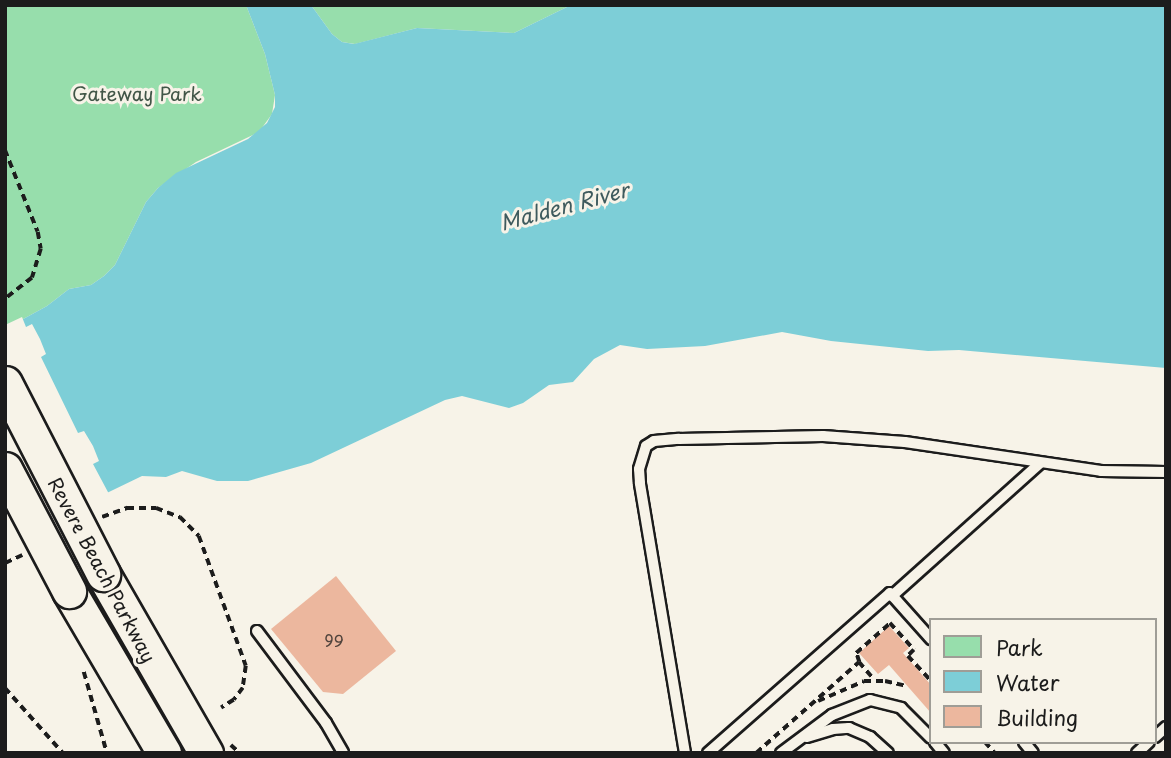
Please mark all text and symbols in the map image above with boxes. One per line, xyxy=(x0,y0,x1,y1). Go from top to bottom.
park label: Gateway Park xyxy=(72,83,202,105)
water label: Malden River xyxy=(497,176,631,234)
street label: Revere Beach Parkway xyxy=(43,472,161,668)
legend xyxy=(930,618,1157,744)
house number: 99 xyxy=(324,630,344,650)
text: Park xyxy=(996,631,1043,663)
text: Water xyxy=(996,666,1059,698)
text: Building xyxy=(996,701,1078,733)

